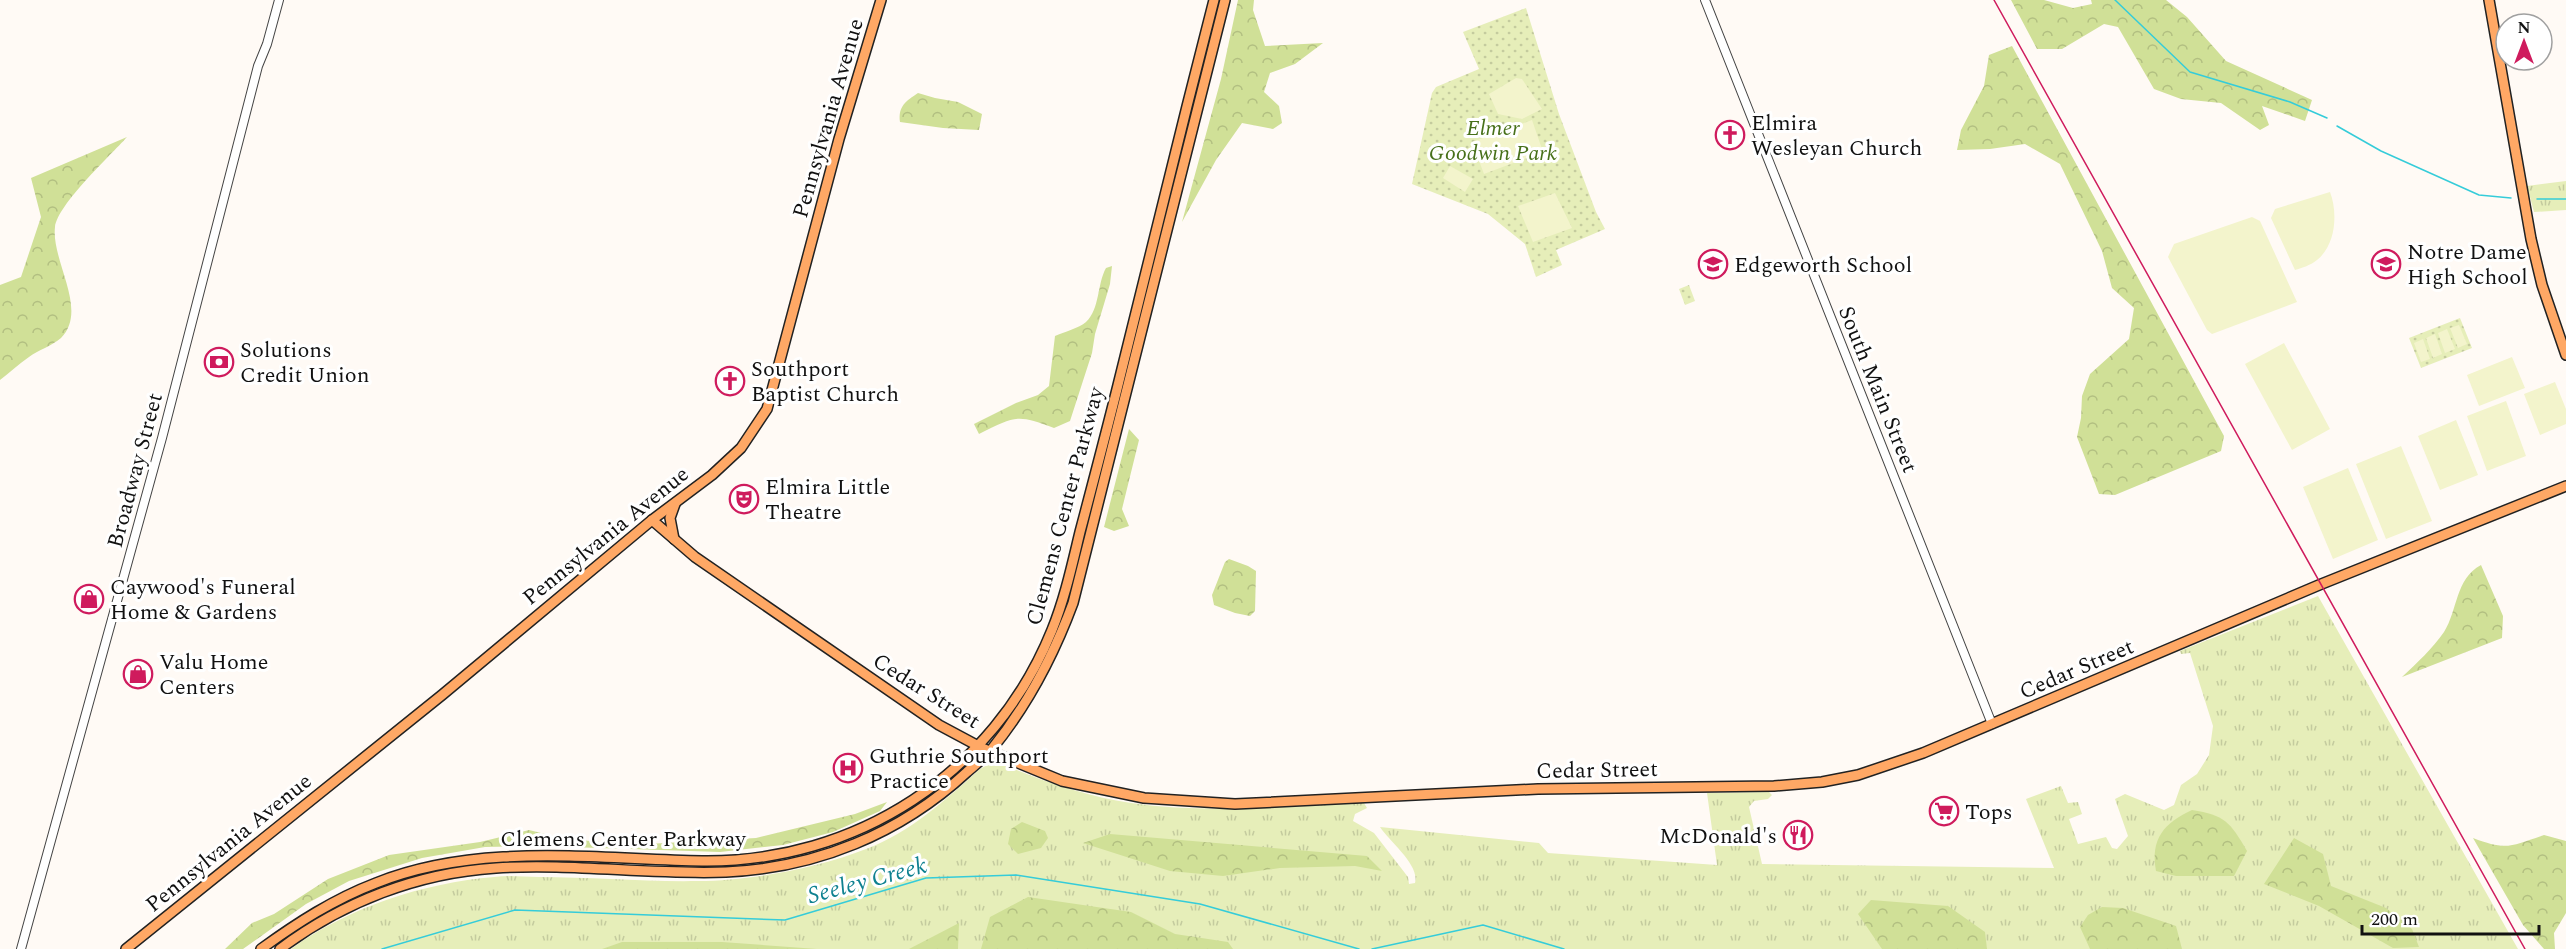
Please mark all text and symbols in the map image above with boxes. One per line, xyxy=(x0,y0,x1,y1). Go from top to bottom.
north arrow xyxy=(2494,12,2554,72)
street label: Pennsylvania Avenue xyxy=(784,15,873,222)
text: N xyxy=(2517,16,2531,40)
place label: Elmira Wesleyan Church xyxy=(1751,107,1922,165)
park label: Elmer Goodwin Park xyxy=(1429,112,1557,170)
church icon: Elmira Wesleyan Church xyxy=(1714,119,1746,151)
place label: Notre Dame High School xyxy=(2407,236,2528,294)
school or university icon: Edgeworth School xyxy=(1697,248,1729,280)
school or university icon: Notre Dame High School xyxy=(2370,248,2402,280)
place label: Edgeworth School xyxy=(1734,249,1912,282)
street label: South Main Street xyxy=(1829,301,1926,478)
place label: Solutions Credit Union xyxy=(240,334,369,392)
bank icon: Solutions Credit Union xyxy=(203,346,235,378)
place label: Southport Baptist Church xyxy=(751,353,899,411)
church icon: Southport Baptist Church xyxy=(714,365,746,397)
street label: Clemens Center Parkway xyxy=(1018,382,1114,629)
street label: Broadway Street xyxy=(99,389,172,552)
street label: Pennsylvania Avenue xyxy=(515,458,696,614)
place label: Elmira Little Theatre xyxy=(765,471,890,529)
theatre icon: Elmira Little Theatre xyxy=(728,483,760,515)
place label: Caywood's Funeral Home & Gardens xyxy=(110,571,296,629)
shop icon: Caywood's Funeral Home & Gardens xyxy=(73,583,105,615)
street label: Cedar Street xyxy=(2014,630,2139,708)
street label: Cedar Street xyxy=(866,645,987,738)
place label: Valu Home Centers xyxy=(159,646,268,704)
shop icon: Valu Home Centers xyxy=(122,658,154,690)
place label: Guthrie Southport Practice xyxy=(869,740,1049,798)
hospital icon: Guthrie Southport Practice xyxy=(832,752,864,784)
street label: Cedar Street xyxy=(1536,753,1658,788)
street label: Pennsylvania Avenue xyxy=(138,765,319,921)
supermarket icon: Tops xyxy=(1928,795,1960,827)
place label: Tops xyxy=(1965,796,2013,829)
restaurant icon: McDonald's xyxy=(1782,819,1814,851)
place label: McDonald's xyxy=(1659,820,1777,853)
street label: Clemens Center Parkway xyxy=(500,823,747,856)
water label: Seeley Creek xyxy=(804,848,931,914)
scale bar xyxy=(2362,898,2539,936)
text: 200 m xyxy=(2371,906,2418,933)

